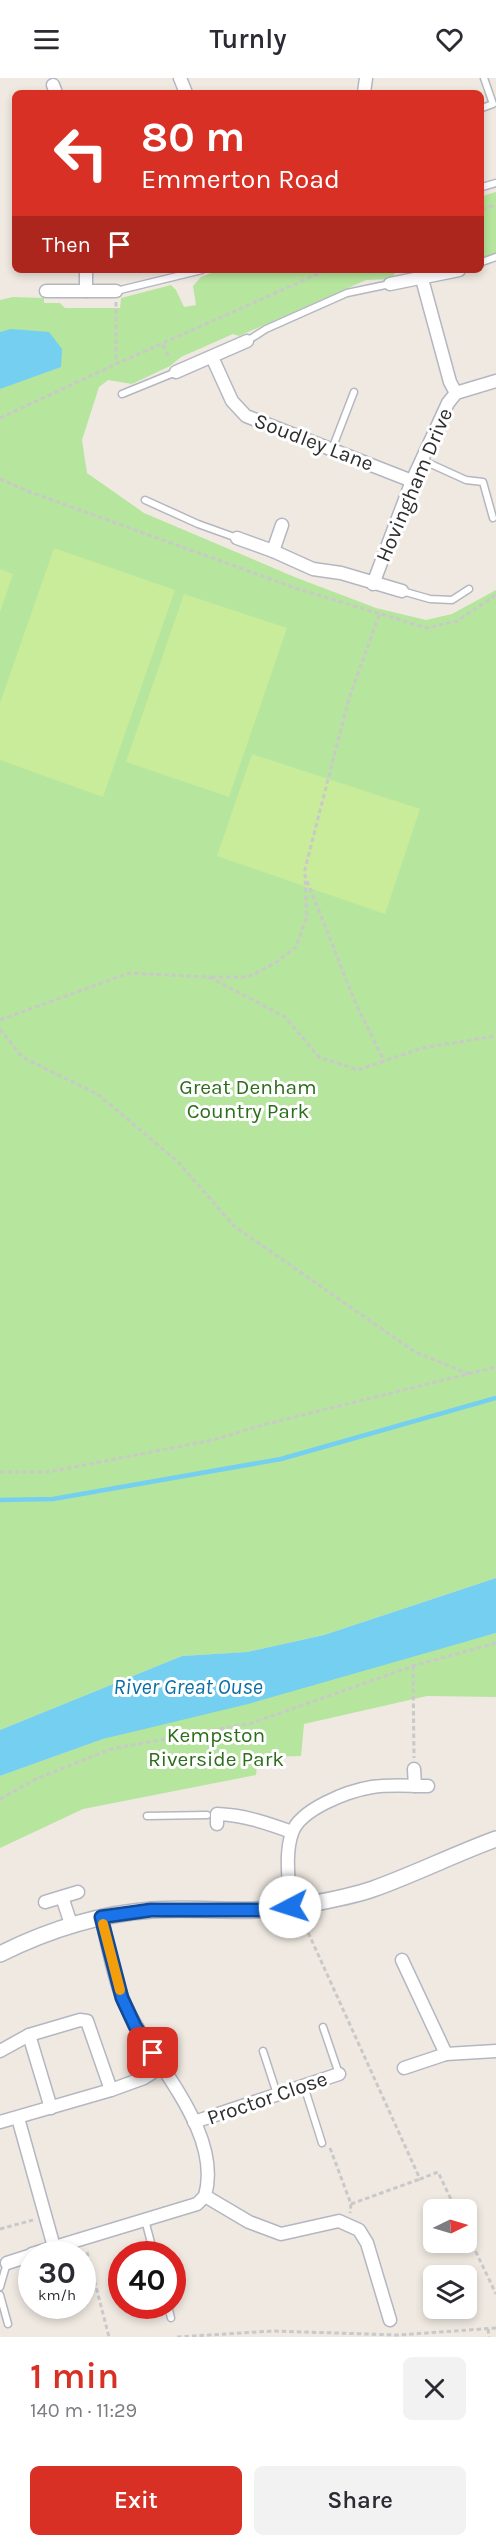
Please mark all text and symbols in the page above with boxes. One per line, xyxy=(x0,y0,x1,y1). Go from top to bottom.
icon: menu xyxy=(30,23,63,56)
text: Turnly xyxy=(209,23,287,55)
icon: heart xyxy=(433,23,466,56)
text: 80 m xyxy=(141,112,245,162)
icon: left xyxy=(42,114,120,192)
text: Emmerton Road xyxy=(141,163,340,195)
icon: arrive xyxy=(103,228,136,261)
text: Then xyxy=(42,232,91,258)
street label: Hovingham Drive xyxy=(371,404,457,566)
street label: Soudley Lane xyxy=(251,408,377,476)
park label: Great Denham Country Park xyxy=(179,1075,317,1123)
water label: River Great Ouse xyxy=(113,1674,263,1700)
park label: Kempston Riverside Park xyxy=(148,1723,284,1771)
position arrow xyxy=(258,1875,322,1939)
pin xyxy=(127,2027,178,2078)
icon: arrive xyxy=(136,2036,169,2069)
street label: Proctor Close xyxy=(204,2066,330,2130)
north arrow xyxy=(423,2199,477,2253)
map controls xyxy=(423,2199,477,2319)
speed limit sign: 40 xyxy=(108,2241,186,2319)
text: 30 xyxy=(38,2255,76,2291)
button: layers xyxy=(423,2265,477,2319)
text: km/h xyxy=(38,2286,76,2304)
text: 1 min xyxy=(30,2355,119,2397)
button: close xyxy=(403,2357,466,2420)
text: 140 m · 11:29 xyxy=(30,2399,137,2422)
button: Exit xyxy=(30,2466,242,2535)
button: Share xyxy=(254,2466,466,2535)

